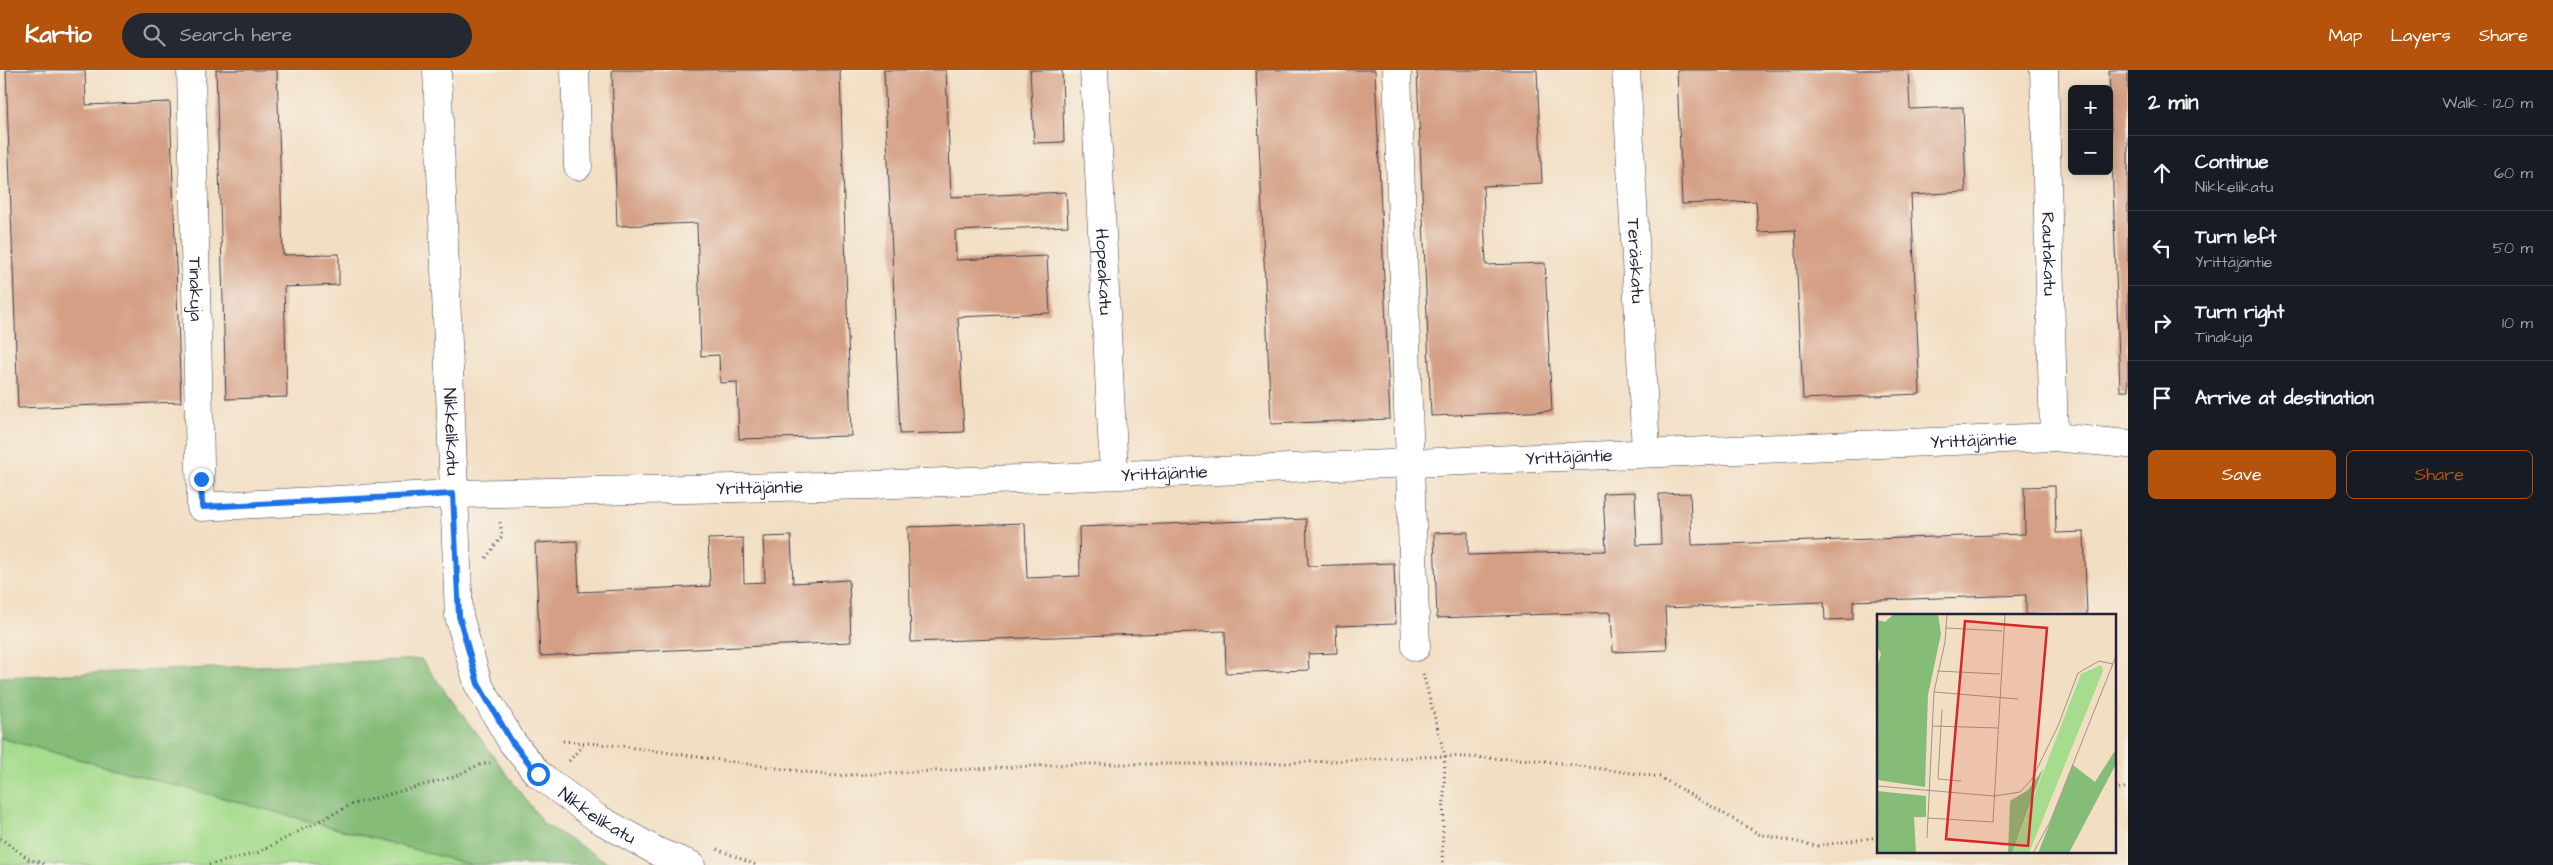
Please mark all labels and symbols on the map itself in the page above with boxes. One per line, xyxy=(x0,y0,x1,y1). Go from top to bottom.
street label: Rautakatu xyxy=(2035,211,2063,296)
street label: Teräskatu xyxy=(1621,217,1651,304)
street label: Hopeakatu xyxy=(1089,228,1119,316)
street label: Tinakuja xyxy=(183,256,209,322)
street label: Nikkelikatu xyxy=(437,387,466,476)
street label: Yrittäjäntie xyxy=(1929,426,2018,455)
street label: Yrittäjäntie xyxy=(1525,442,1613,471)
street label: Yrittäjäntie xyxy=(1120,459,1209,487)
route end xyxy=(190,468,213,491)
street label: Yrittäjäntie xyxy=(716,474,804,501)
inset map xyxy=(1877,614,2116,852)
route start xyxy=(527,763,550,786)
street label: Nikkelikatu xyxy=(553,781,641,850)

